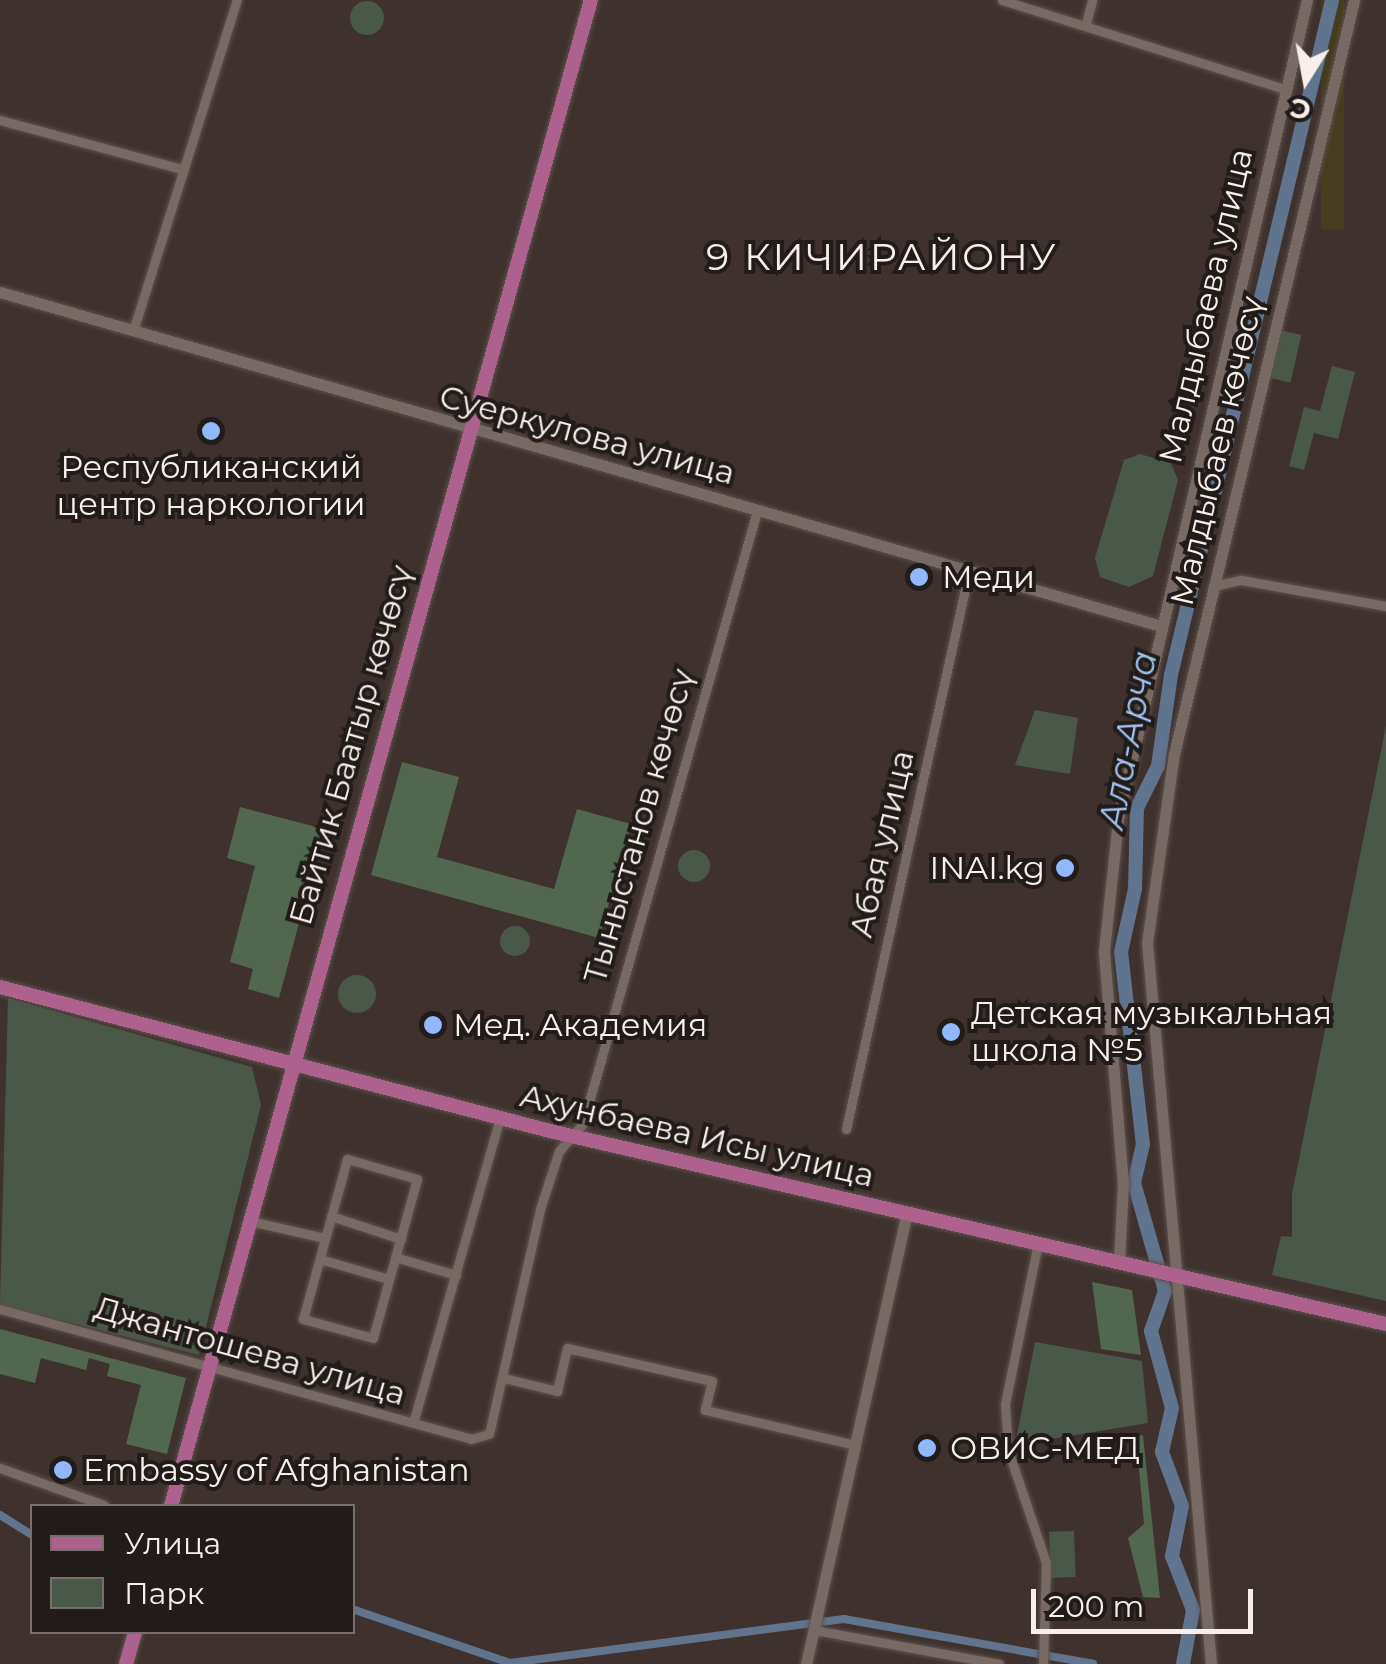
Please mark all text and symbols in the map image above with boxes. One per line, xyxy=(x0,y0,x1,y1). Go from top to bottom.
north arrow xyxy=(1256,30,1356,130)
text: С xyxy=(1287,91,1314,128)
street label: Малдыбаева улица xyxy=(1151,145,1261,467)
district label: 9 КИЧИРАЙОНУ xyxy=(706,234,1058,280)
street label: Малдыбаев көчөсү xyxy=(1163,293,1271,609)
street label: Суеркулова улица xyxy=(435,377,739,493)
marker: Республиканский центр наркологии xyxy=(198,418,224,444)
place label: Республиканский центр наркологии xyxy=(56,449,366,524)
place label: Меди xyxy=(942,558,1035,596)
street label: Байтик Баатыр көчөсү xyxy=(281,561,421,929)
marker: Меди xyxy=(906,564,932,590)
water label: Ала-Арча xyxy=(1090,647,1166,833)
street label: Тыныстанов көчөсү xyxy=(576,664,702,988)
street label: Абая улица xyxy=(842,747,922,941)
place label: INAI.kg xyxy=(930,849,1045,887)
marker: INAI.kg xyxy=(1054,857,1076,879)
place label: Детская музыкальная школа №5 xyxy=(971,995,1332,1070)
place label: Мед. Академия xyxy=(453,1006,707,1044)
marker: Мед. Академия xyxy=(422,1014,444,1036)
marker: Детская музыкальная школа №5 xyxy=(940,1021,962,1043)
street label: Ахунбаева Исы улица xyxy=(516,1077,878,1195)
street label: Джантошева улица xyxy=(90,1288,410,1414)
place label: ОВИС-МЕД xyxy=(950,1429,1140,1467)
marker: ОВИС-МЕД xyxy=(914,1435,940,1461)
place label: Embassy of Afghanistan xyxy=(83,1451,470,1489)
marker: Embassy of Afghanistan xyxy=(52,1459,74,1481)
legend xyxy=(30,1504,355,1634)
text: Улица xyxy=(124,1525,221,1562)
scale bar xyxy=(1036,1569,1258,1631)
text: Парк xyxy=(124,1575,204,1612)
text: 200 m xyxy=(1048,1588,1144,1625)

